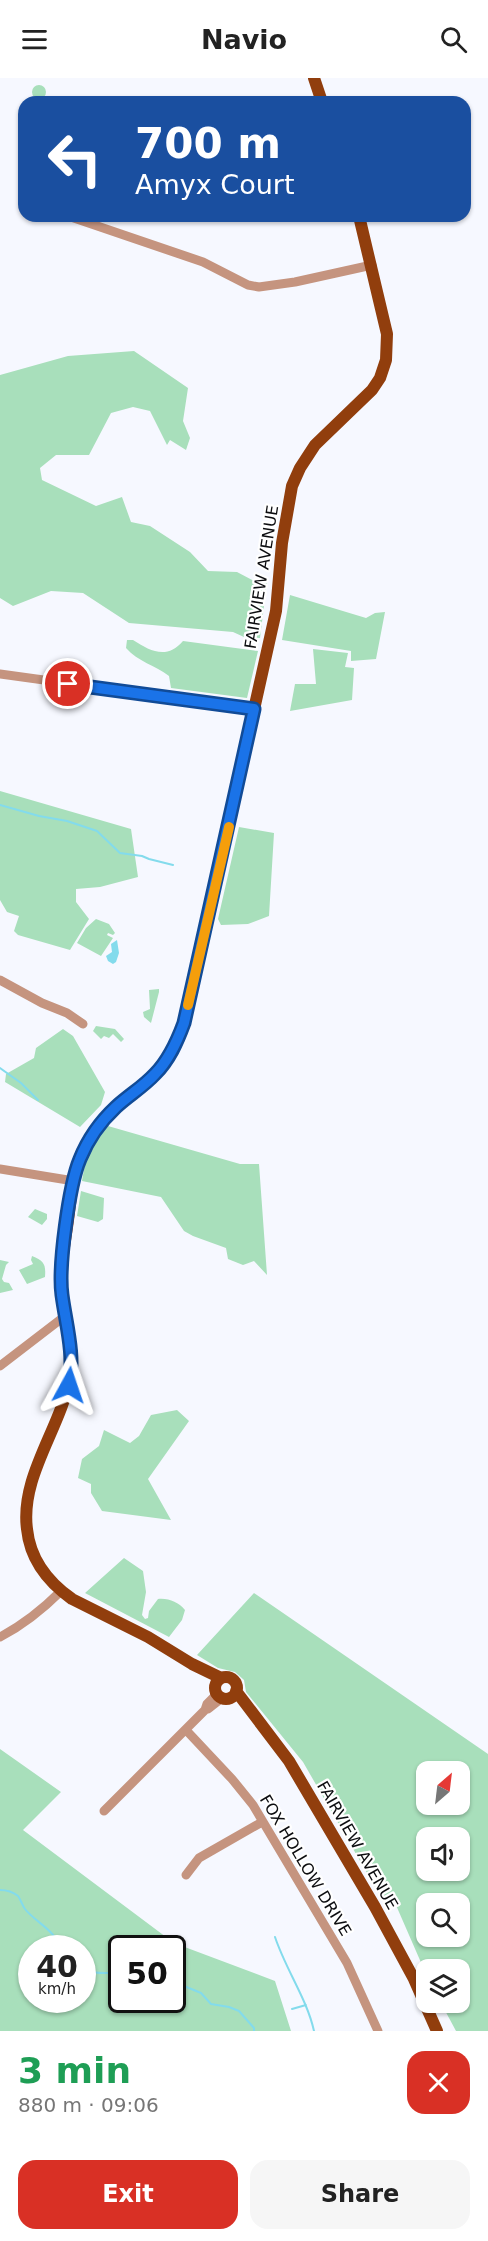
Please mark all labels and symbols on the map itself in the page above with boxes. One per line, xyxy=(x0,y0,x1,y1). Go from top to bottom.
street label: FAIRVIEW AVENUE xyxy=(241,504,282,650)
pin xyxy=(42,658,93,709)
position arrow xyxy=(37,1353,101,1417)
north arrow xyxy=(416,1761,470,1815)
street label: FAIRVIEW AVENUE xyxy=(313,1778,402,1913)
street label: FOX HOLLOW DRIVE xyxy=(256,1791,355,1939)
speed limit sign: 50 xyxy=(108,1935,186,2013)

